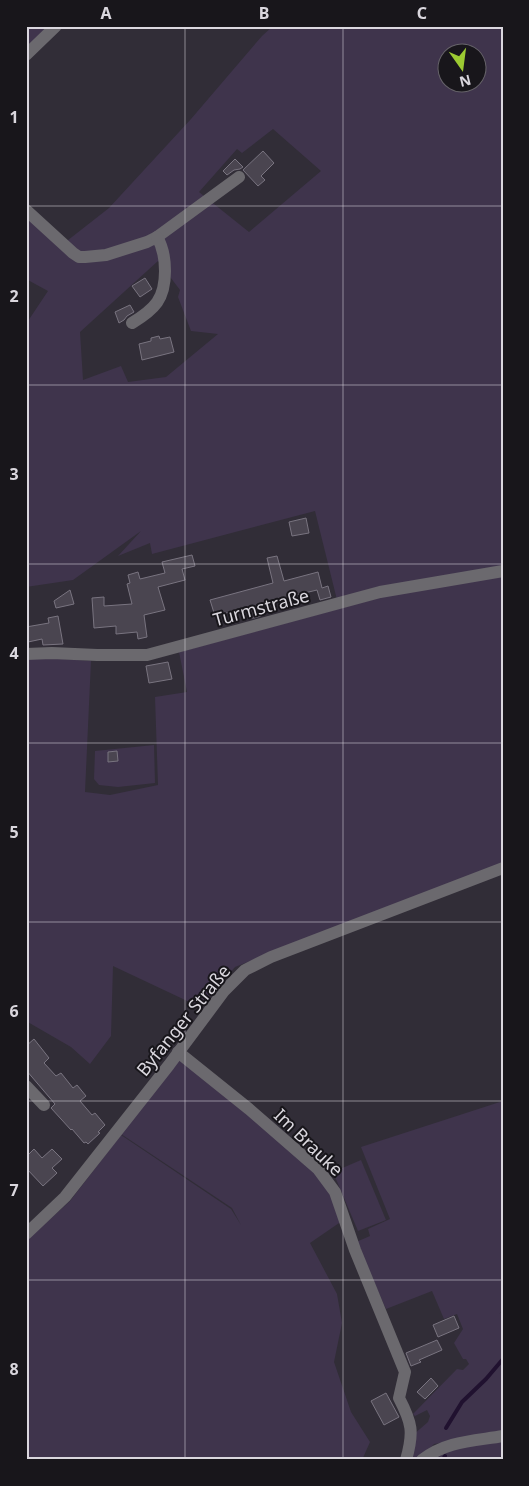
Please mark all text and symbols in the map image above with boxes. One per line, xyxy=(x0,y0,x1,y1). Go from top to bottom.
text: A xyxy=(100,2,112,24)
text: B xyxy=(259,2,269,24)
text: C xyxy=(417,2,427,24)
north arrow xyxy=(436,42,486,92)
text: N xyxy=(457,71,473,92)
text: 1 xyxy=(9,106,19,128)
text: 2 xyxy=(9,285,19,307)
text: 3 xyxy=(9,463,19,485)
street label: Turmstraße xyxy=(210,583,312,631)
text: 4 xyxy=(9,642,19,664)
text: 5 xyxy=(9,821,19,843)
street label: Byfanger Straße xyxy=(131,959,235,1081)
text: 6 xyxy=(9,1000,19,1022)
street label: Im Brauke xyxy=(269,1103,349,1181)
text: 7 xyxy=(9,1179,19,1201)
text: 8 xyxy=(9,1358,19,1380)

